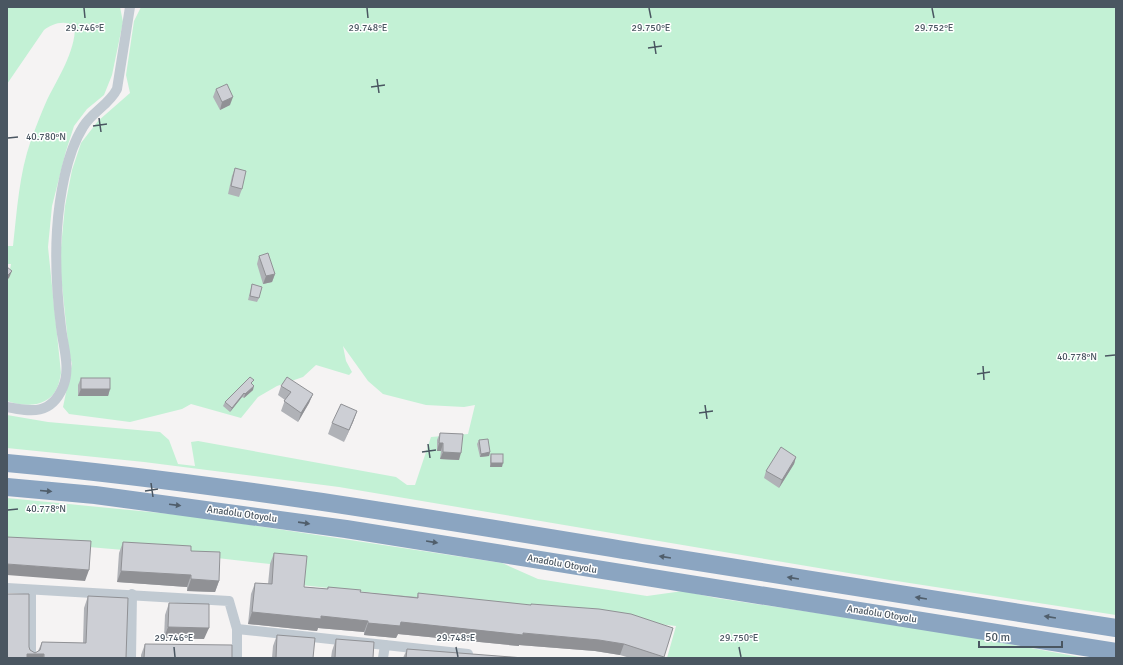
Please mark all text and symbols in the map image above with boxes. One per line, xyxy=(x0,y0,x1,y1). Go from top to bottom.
text: 29.746°E xyxy=(66,22,105,34)
text: 29.748°E xyxy=(349,22,388,34)
text: 29.750°E xyxy=(632,22,671,34)
text: 29.752°E xyxy=(915,22,954,34)
text: 40.780°N xyxy=(26,131,66,143)
text: 40.778°N xyxy=(1057,351,1097,363)
one-way arrow xyxy=(40,487,52,494)
one-way arrow xyxy=(169,502,181,508)
text: 40.778°N xyxy=(26,503,66,515)
street label: Anadolu Otoyolu xyxy=(206,503,278,525)
one-way arrow xyxy=(298,520,310,526)
one-way arrow xyxy=(426,539,438,545)
street label: Anadolu Otoyolu xyxy=(526,552,598,576)
one-way arrow xyxy=(658,554,671,560)
one-way arrow xyxy=(787,575,799,581)
one-way arrow xyxy=(915,595,927,601)
street label: Anadolu Otoyolu xyxy=(846,603,918,625)
one-way arrow xyxy=(1044,614,1056,620)
scale bar xyxy=(979,623,1062,649)
text: 50 m xyxy=(985,630,1010,645)
text: 29.746°E xyxy=(155,632,194,644)
text: 29.748°E xyxy=(437,632,476,644)
text: 29.750°E xyxy=(720,632,759,644)

